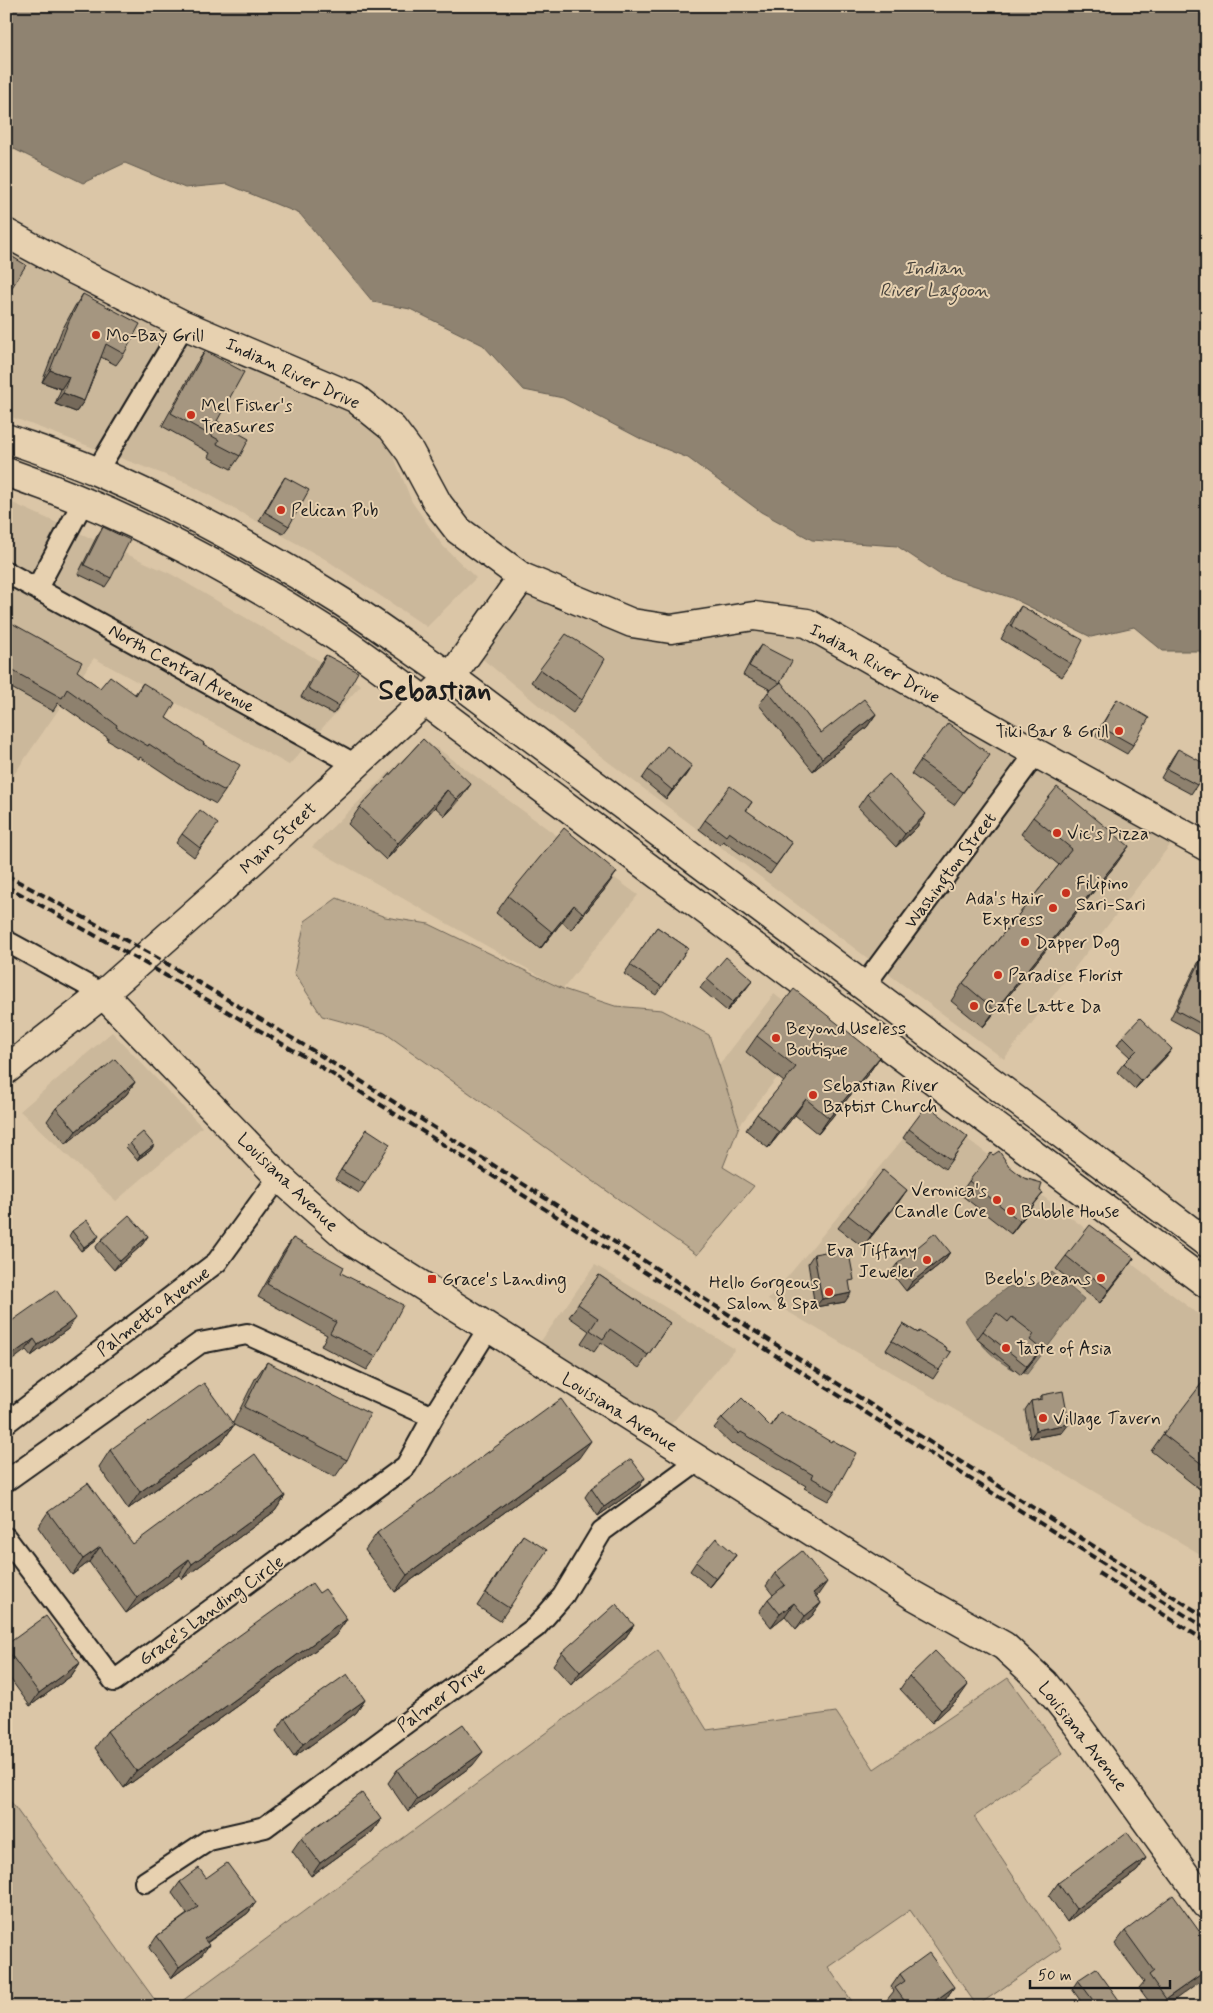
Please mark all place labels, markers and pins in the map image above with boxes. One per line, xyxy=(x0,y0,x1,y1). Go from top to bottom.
place label: Mo-Bay Grill xyxy=(106,324,204,348)
marker: Mo-Bay Grill xyxy=(90,329,102,341)
place label: Mel Fisher's Treasures xyxy=(201,394,292,439)
marker: Mel Fisher's Treasures xyxy=(185,409,197,421)
place label: Pelican Pub xyxy=(291,499,379,523)
marker: Pelican Pub xyxy=(275,504,287,516)
place label: Tiki Bar & Grill xyxy=(996,720,1109,744)
marker: Tiki Bar & Grill xyxy=(1113,725,1125,737)
place label: Vic's Pizza xyxy=(1067,822,1149,846)
marker: Vic's Pizza xyxy=(1051,827,1063,839)
place label: Filipino Sari-Sari xyxy=(1076,872,1146,917)
place label: Ada's Hair Express xyxy=(965,887,1044,932)
marker: Filipino Sari-Sari xyxy=(1060,887,1072,899)
marker: Ada's Hair Express xyxy=(1047,902,1059,914)
place label: Dapper Dog xyxy=(1035,931,1120,956)
marker: Dapper Dog xyxy=(1019,936,1031,948)
place label: Paradise Florist xyxy=(1008,964,1124,988)
marker: Paradise Florist xyxy=(992,969,1004,981)
place label: Cafe Latte Da xyxy=(984,995,1101,1019)
marker: Cafe Latte Da xyxy=(968,1000,980,1012)
place label: Beyond Useless Boutique xyxy=(786,1017,906,1062)
marker: Beyond Useless Boutique xyxy=(770,1032,782,1044)
place label: Sebastian River Baptist Church xyxy=(823,1074,939,1119)
marker: Sebastian River Baptist Church xyxy=(807,1089,819,1101)
place label: Veronica's Candle Cove xyxy=(894,1179,987,1224)
marker: Veronica's Candle Cove xyxy=(991,1194,1003,1206)
place label: Bubble House xyxy=(1021,1200,1120,1224)
marker: Bubble House xyxy=(1005,1205,1017,1217)
place label: Eva Tiffany Jeweler xyxy=(826,1239,917,1284)
marker: Eva Tiffany Jeweler xyxy=(921,1254,933,1266)
place label: Beeb's Beans xyxy=(985,1267,1091,1291)
place label: Grace's Landing xyxy=(442,1268,567,1293)
place label: Hello Gorgeous Salon & Spa xyxy=(709,1271,819,1316)
marker: Beeb's Beans xyxy=(1095,1272,1107,1284)
marker: Grace's Landing xyxy=(426,1273,438,1285)
marker: Hello Gorgeous Salon & Spa xyxy=(823,1286,835,1298)
place label: Taste of Asia xyxy=(1016,1337,1112,1361)
marker: Taste of Asia xyxy=(1000,1342,1012,1354)
place label: Village Tavern xyxy=(1053,1407,1161,1431)
marker: Village Tavern xyxy=(1037,1412,1049,1424)

